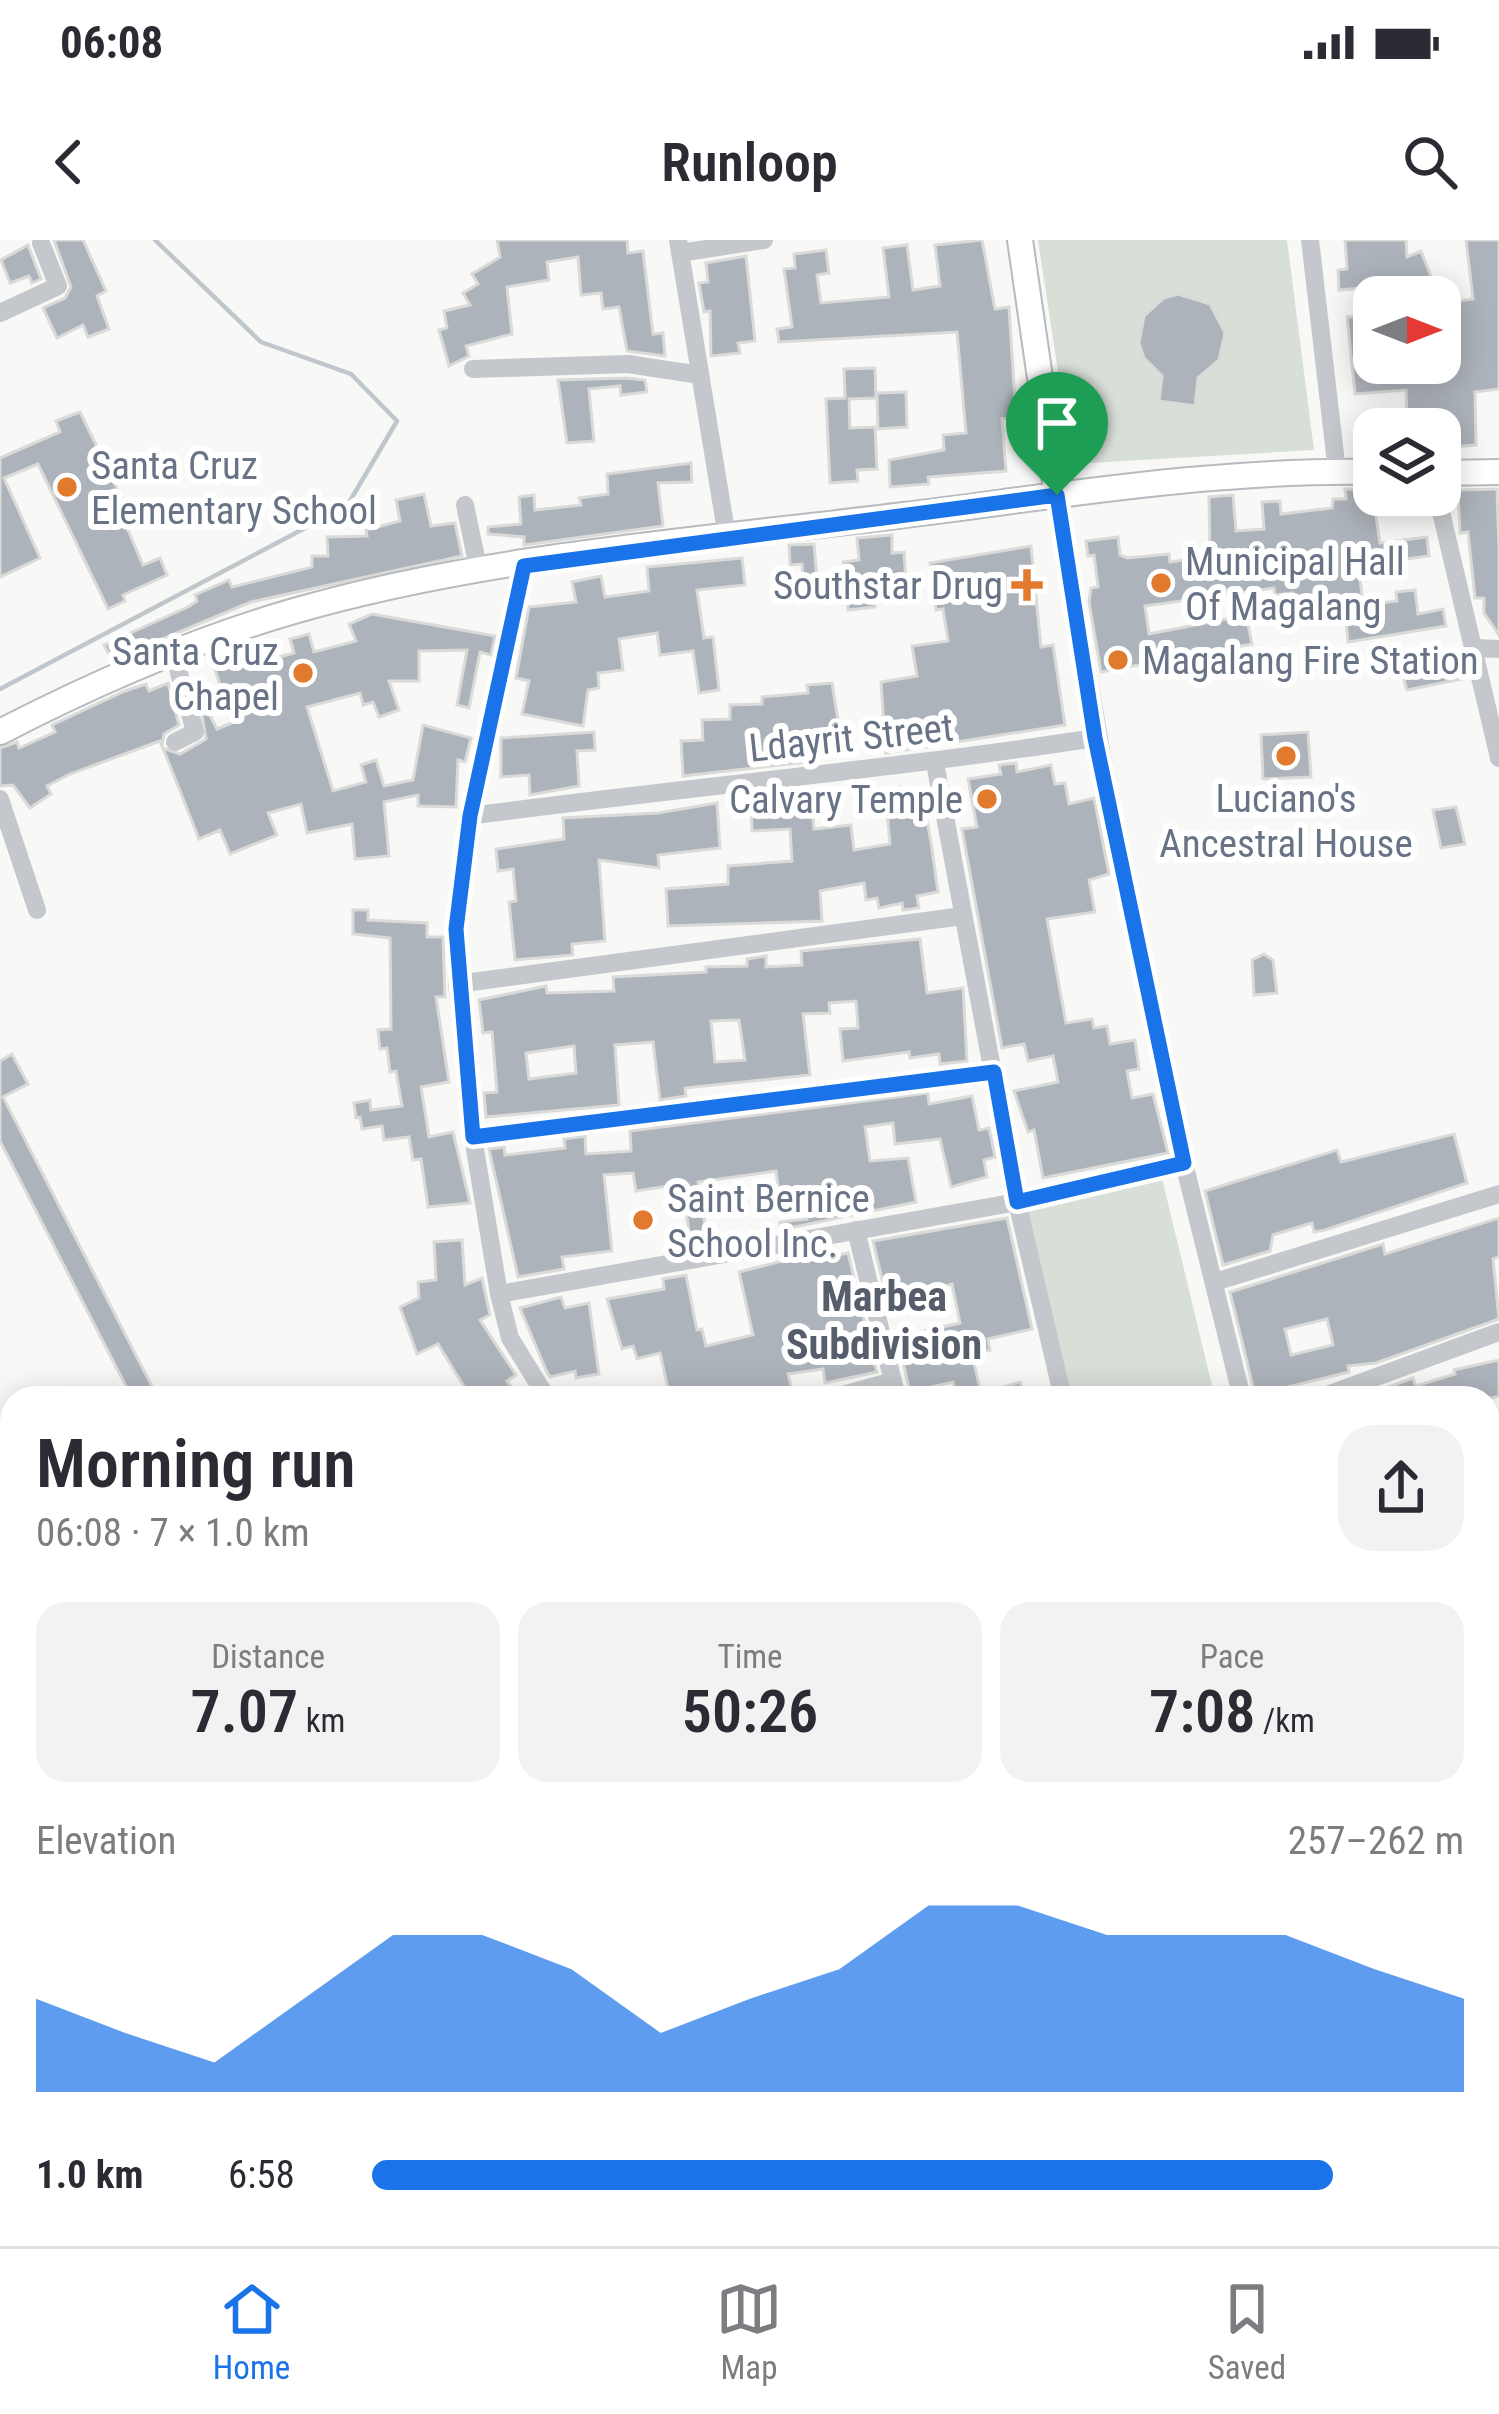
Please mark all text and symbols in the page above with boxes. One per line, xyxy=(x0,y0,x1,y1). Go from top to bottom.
text: 06:08 xyxy=(60,16,163,69)
icon: back xyxy=(36,129,102,195)
icon: search xyxy=(1397,129,1463,195)
text: Runloop xyxy=(661,131,838,194)
north arrow xyxy=(1353,276,1461,384)
map controls xyxy=(1353,276,1461,516)
pin xyxy=(1006,372,1108,495)
icon: arrive xyxy=(1024,390,1090,456)
button: layers xyxy=(1353,408,1461,516)
place label: Santa Cruz Elementary School xyxy=(91,443,377,534)
marker: Santa Cruz Elementary School xyxy=(54,474,80,500)
place label: Municipal Hall Of Magalang xyxy=(1185,539,1405,630)
place label: Southstar Drug xyxy=(773,563,1003,609)
marker: Municipal Hall Of Magalang xyxy=(1148,570,1174,596)
marker: Southstar Drug xyxy=(1014,572,1040,598)
place label: Santa Cruz Chapel xyxy=(112,629,279,720)
place label: Magalang Fire Station xyxy=(1142,638,1479,684)
marker: Magalang Fire Station xyxy=(1105,647,1131,673)
marker: Santa Cruz Chapel xyxy=(290,660,316,686)
street label: Ldayrit Street xyxy=(747,704,956,772)
marker: Luciano's Ancestral House xyxy=(1273,743,1299,769)
place label: Luciano's Ancestral House xyxy=(1159,776,1413,867)
place label: Calvary Temple xyxy=(729,777,963,823)
marker: Calvary Temple xyxy=(974,786,1000,812)
place label: Saint Bernice School Inc. xyxy=(667,1176,870,1267)
marker: Saint Bernice School Inc. xyxy=(630,1207,656,1233)
district label: Marbea Subdivision xyxy=(786,1272,982,1369)
button: share xyxy=(1338,1425,1464,1551)
text: Morning run xyxy=(36,1426,356,1503)
text: 06:08 · 7 × 1.0 km xyxy=(36,1510,310,1556)
text: Distance xyxy=(211,1637,325,1676)
text: Time xyxy=(717,1637,783,1676)
text: Pace xyxy=(1200,1637,1264,1676)
text: 7.07 xyxy=(191,1676,298,1747)
text: 50:26 xyxy=(682,1676,818,1747)
text: 7:08 xyxy=(1149,1676,1255,1747)
text: km xyxy=(298,1701,345,1740)
text: /km xyxy=(1255,1701,1315,1740)
text: Elevation xyxy=(36,1818,176,1864)
text: 257–262 m xyxy=(1288,1818,1464,1864)
text: 1.0 km xyxy=(36,2152,143,2198)
text: 6:58 xyxy=(228,2152,295,2198)
tab: Home xyxy=(213,2276,290,2387)
tab: Map xyxy=(716,2276,782,2387)
tab: Saved xyxy=(1208,2276,1286,2387)

